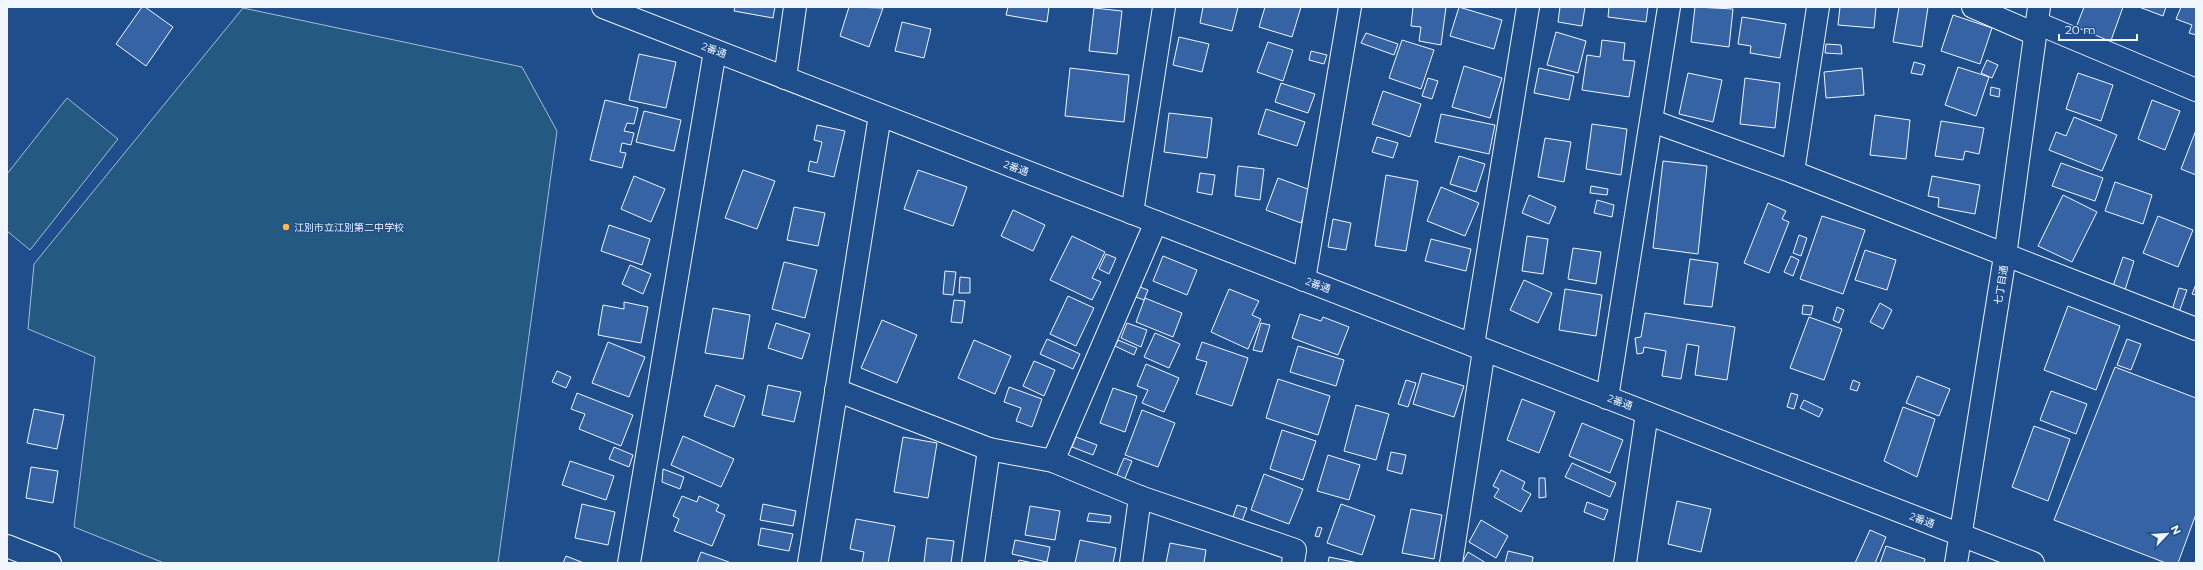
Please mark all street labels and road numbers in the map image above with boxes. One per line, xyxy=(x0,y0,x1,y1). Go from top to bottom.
street label: 2番通 xyxy=(700,39,728,61)
street label: 2番通 xyxy=(1002,157,1030,179)
street label: 七丁目通 xyxy=(1991,264,2011,306)
street label: 2番通 xyxy=(1304,274,1332,296)
street label: 2番通 xyxy=(1606,391,1634,413)
street label: 2番通 xyxy=(1908,509,1936,531)

